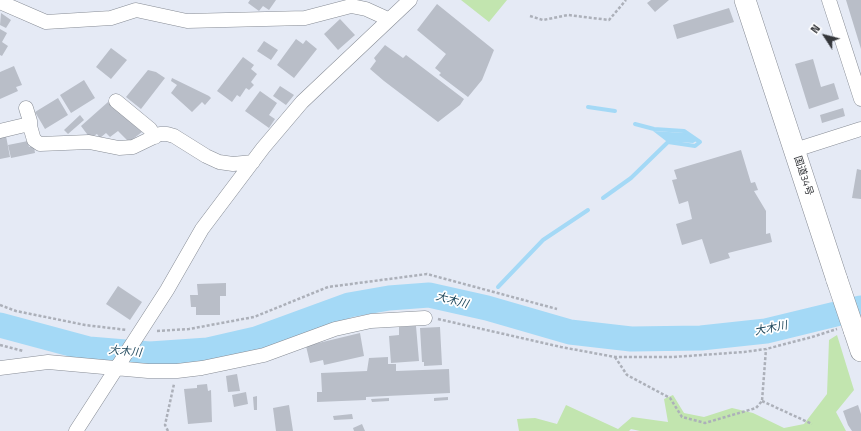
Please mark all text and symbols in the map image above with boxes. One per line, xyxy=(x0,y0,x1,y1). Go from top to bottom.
north arrow xyxy=(805,16,845,56)
text: N xyxy=(807,21,824,37)
street label: 国道34号 xyxy=(791,155,815,197)
water label: 大木川 xyxy=(434,290,470,312)
water label: 大木川 xyxy=(754,319,788,339)
water label: 大木川 xyxy=(108,344,142,360)

